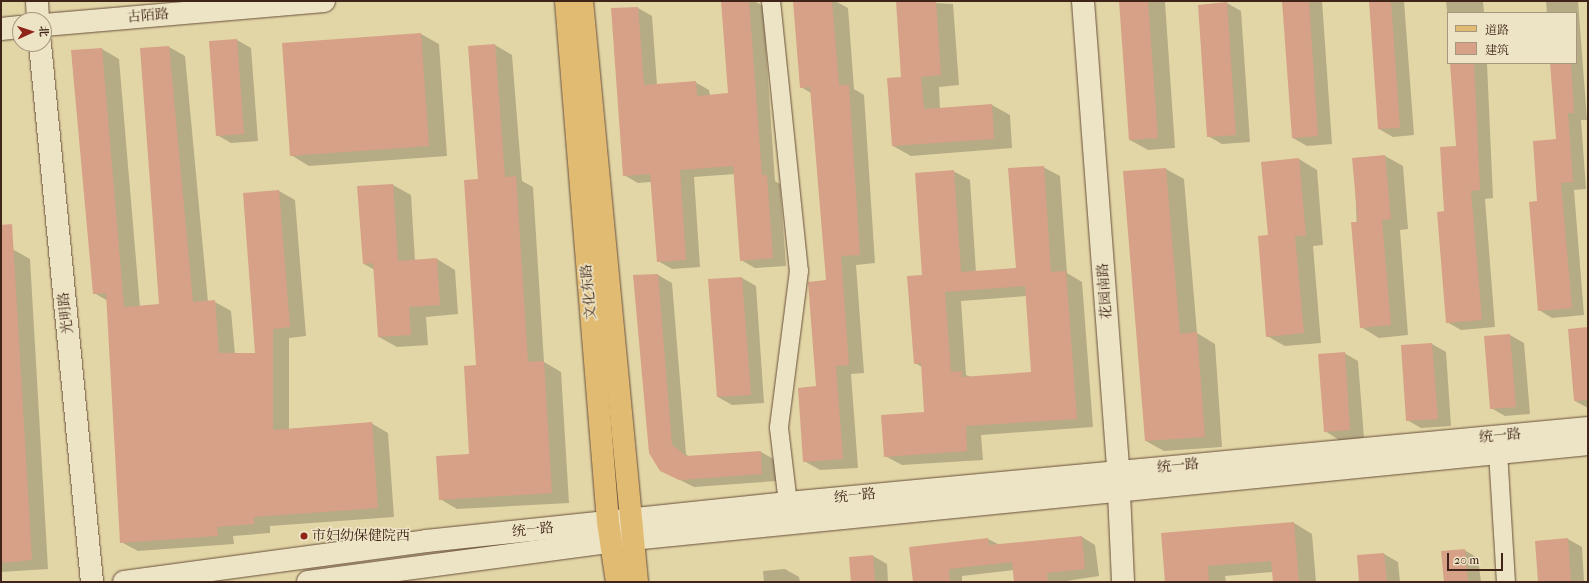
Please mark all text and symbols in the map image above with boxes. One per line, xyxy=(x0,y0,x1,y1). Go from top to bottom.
street label: 古陌路 xyxy=(126,6,170,26)
north arrow xyxy=(12,12,52,52)
legend xyxy=(1447,12,1577,64)
text: 道路 xyxy=(1485,23,1509,37)
text: 北 xyxy=(37,26,50,37)
text: 建筑 xyxy=(1485,43,1509,57)
street label: 花园南路 xyxy=(1095,262,1115,320)
street label: 文化东路 xyxy=(578,263,600,321)
street label: 光明路 xyxy=(55,291,77,335)
street label: 统一路 xyxy=(1478,426,1522,446)
street label: 统一路 xyxy=(1156,456,1200,476)
street label: 统一路 xyxy=(833,485,877,507)
street label: 统一路 xyxy=(511,519,555,541)
place label: 市妇幼保健院西 xyxy=(312,528,410,544)
marker: 市妇幼保健院西 xyxy=(299,531,309,541)
scale bar xyxy=(1449,545,1505,571)
text: 20 m xyxy=(1454,553,1479,567)

